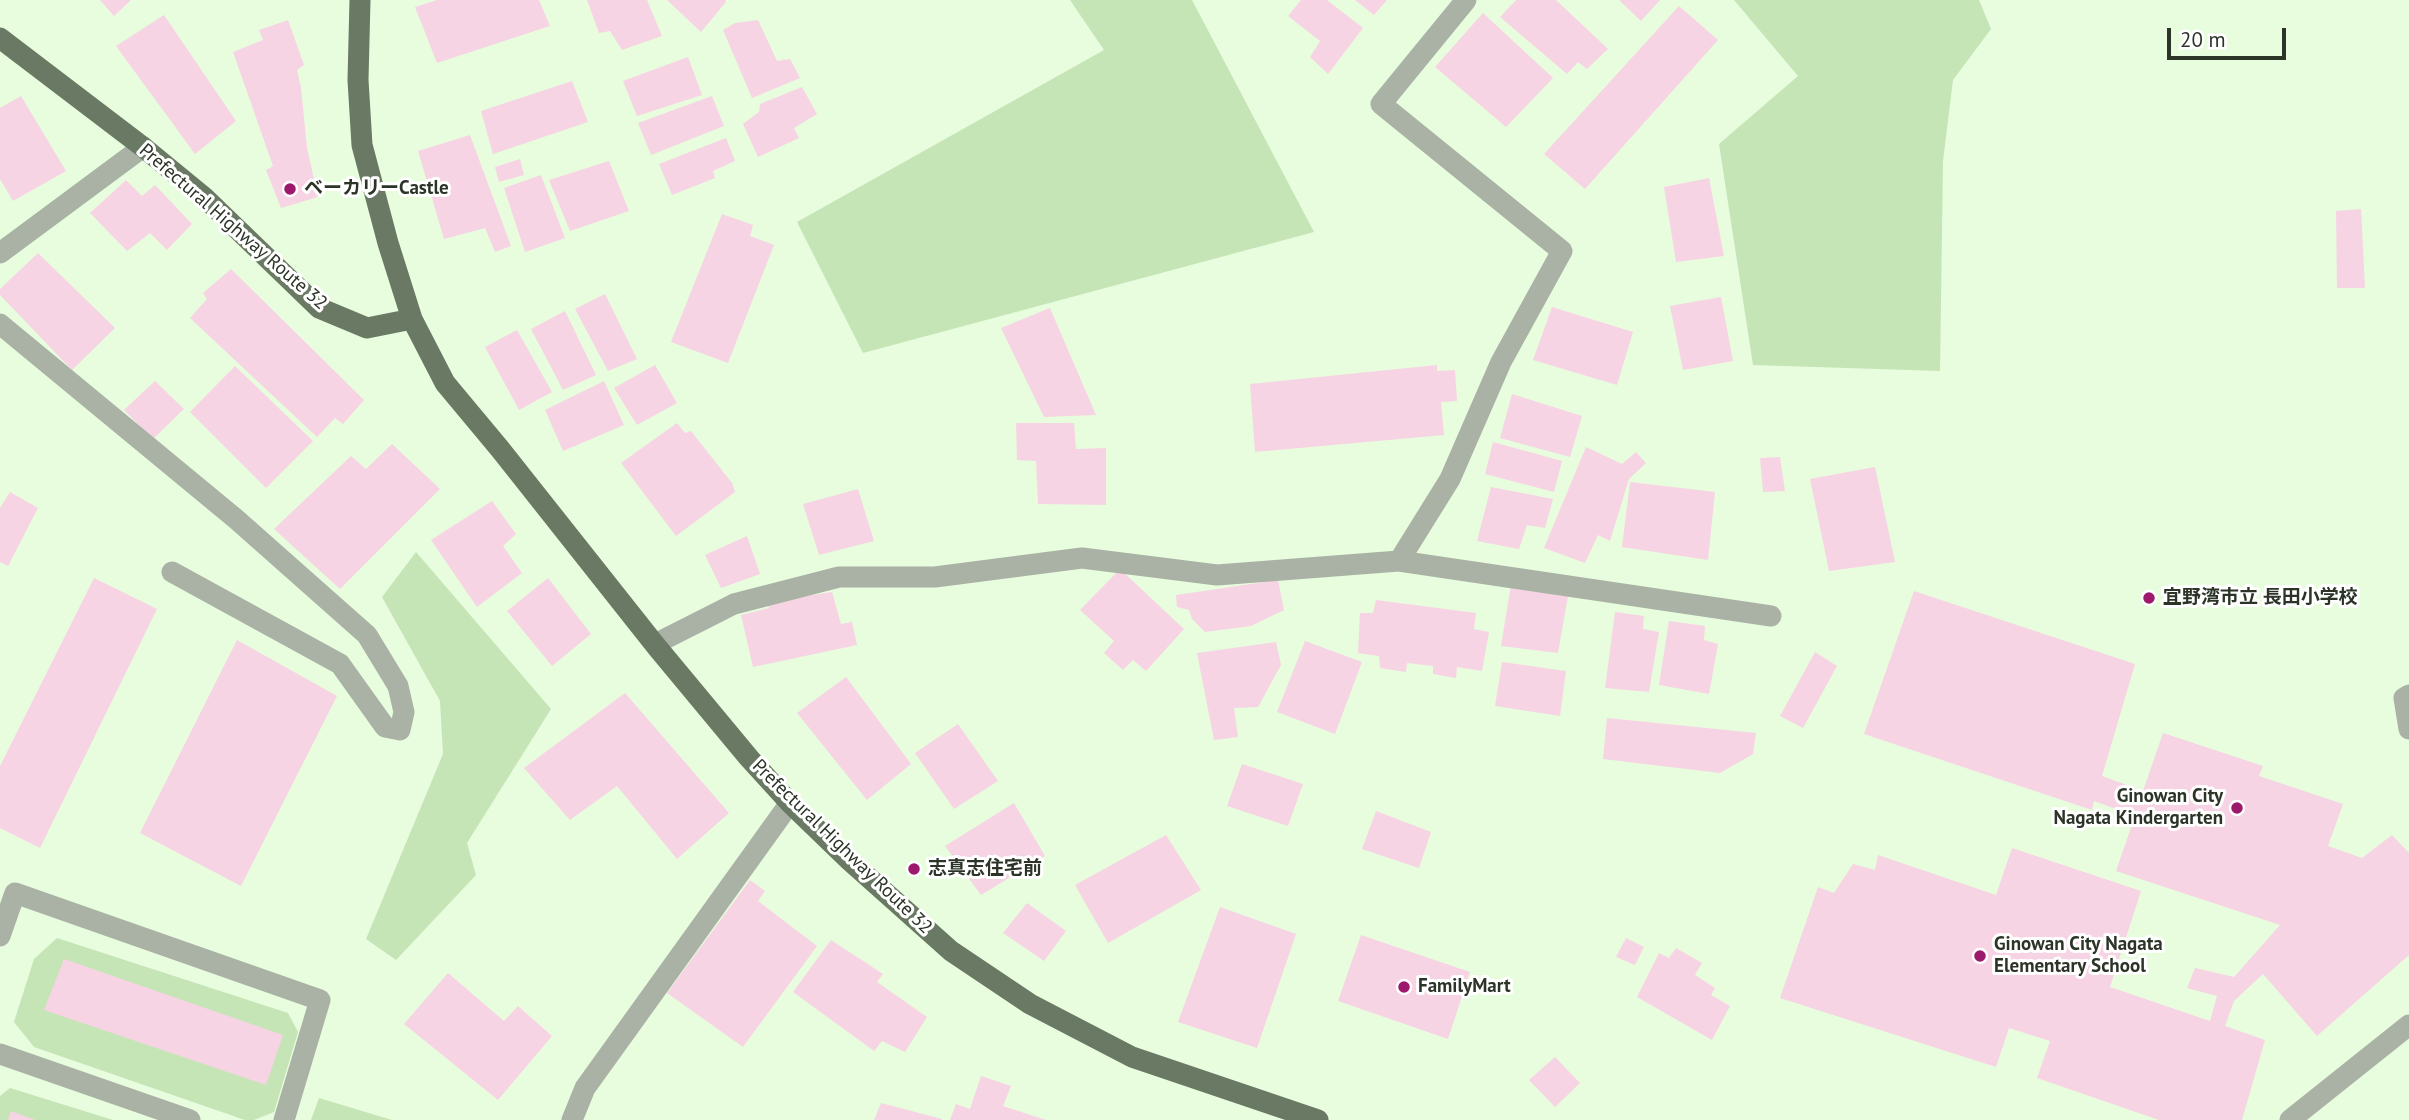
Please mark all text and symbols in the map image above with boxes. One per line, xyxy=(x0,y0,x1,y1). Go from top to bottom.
scale bar xyxy=(2171,14,2290,58)
text: 20 m xyxy=(2180,26,2226,53)
street label: Prefectural Highway Route 32 xyxy=(134,139,332,315)
place label: ベーカリーCastle xyxy=(304,178,449,200)
marker: ベーカリーCastle xyxy=(282,181,298,197)
place label: 宜野湾市立 長田小学校 xyxy=(2163,587,2358,609)
marker: 宜野湾市立 長田小学校 xyxy=(2141,590,2157,606)
street label: Prefectural Highway Route 32 xyxy=(747,755,937,939)
place label: Ginowan City Nagata Kindergarten xyxy=(2053,786,2223,830)
marker: Ginowan City Nagata Kindergarten xyxy=(2229,800,2245,816)
place label: 志真志住宅前 xyxy=(928,858,1042,880)
marker: 志真志住宅前 xyxy=(906,861,922,877)
place label: Ginowan City Nagata Elementary School xyxy=(1994,934,2163,978)
marker: Ginowan City Nagata Elementary School xyxy=(1972,948,1988,964)
place label: FamilyMart xyxy=(1418,976,1511,998)
marker: FamilyMart xyxy=(1396,979,1412,995)

